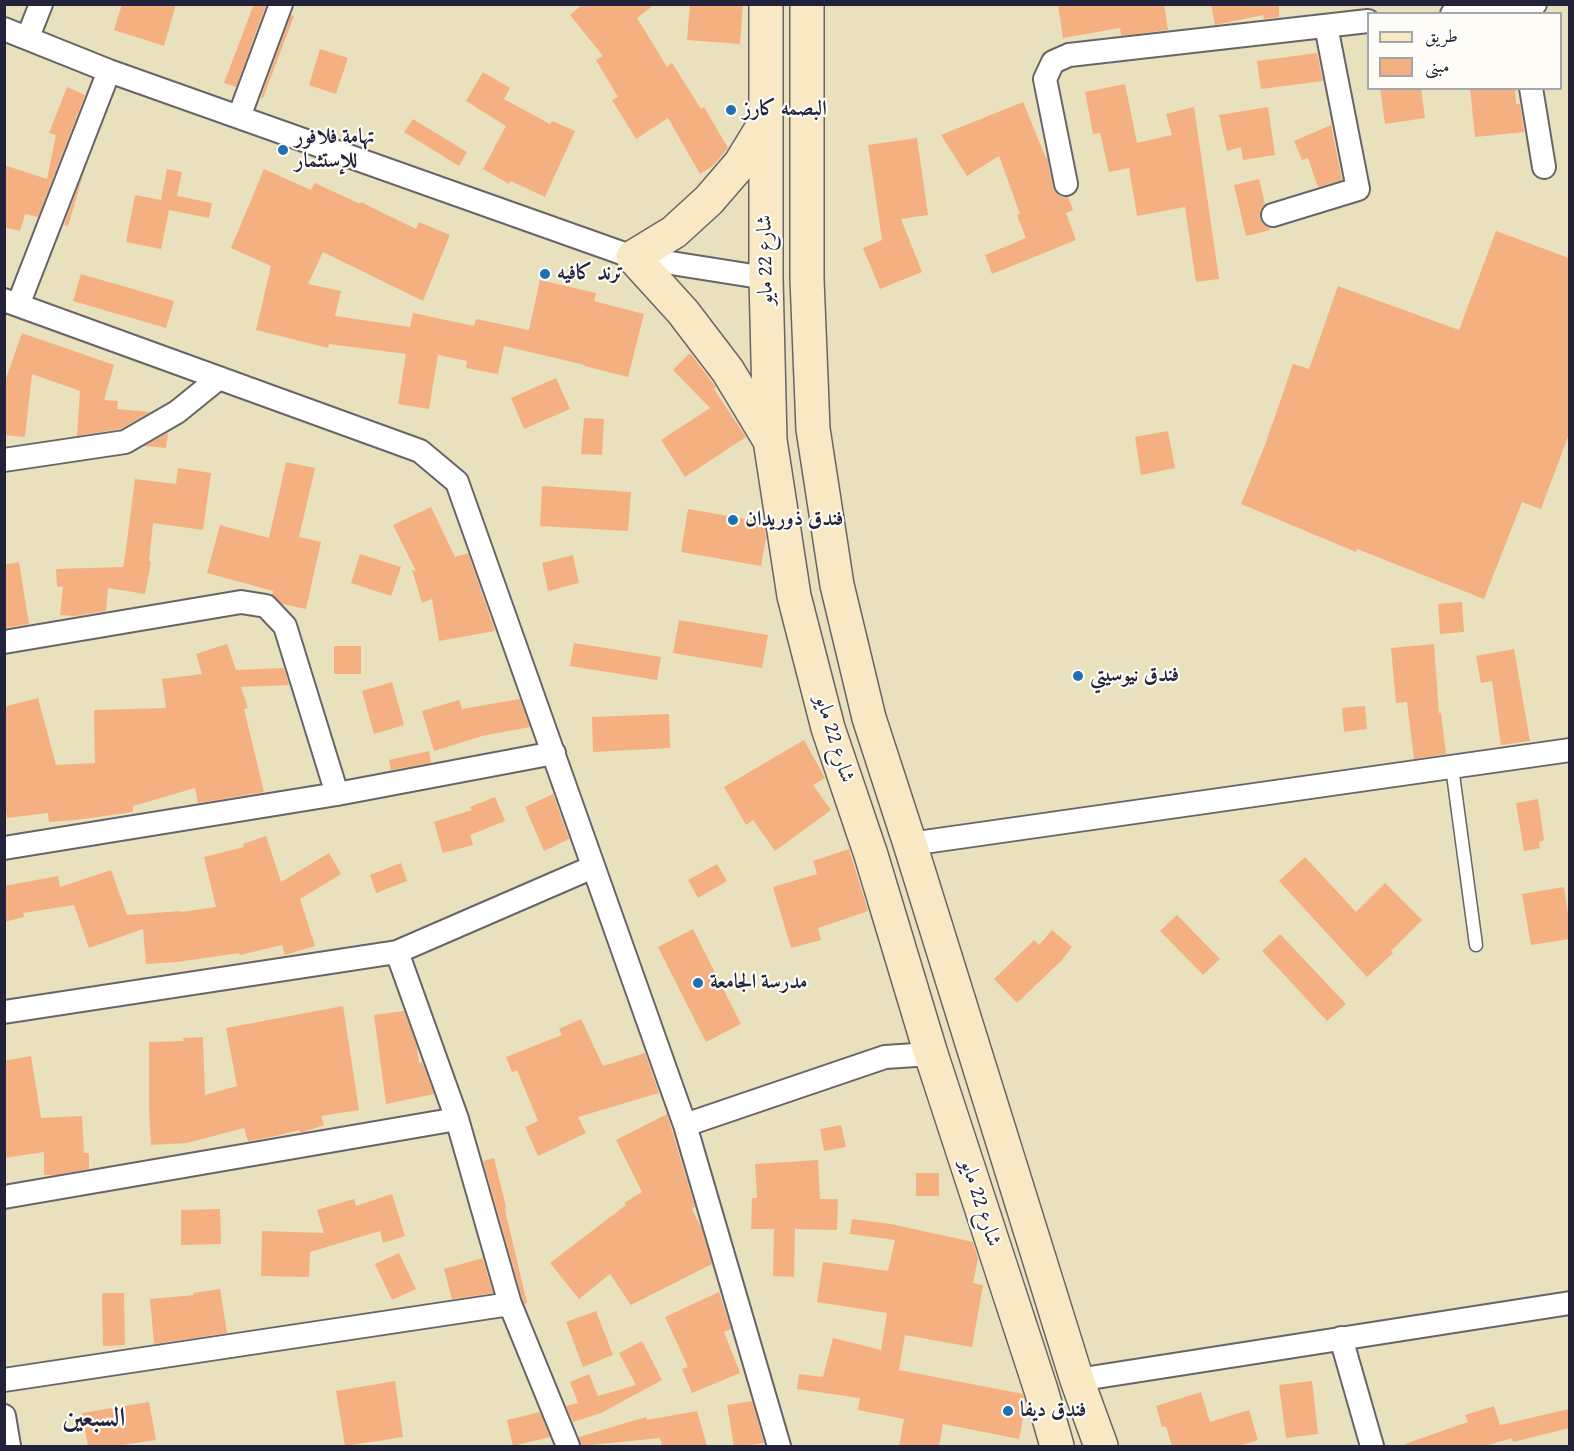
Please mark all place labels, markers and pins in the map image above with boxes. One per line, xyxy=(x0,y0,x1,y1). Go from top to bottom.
place label: البصمه كارز xyxy=(743,97,827,123)
marker: البصمه كارز xyxy=(724,103,738,117)
place label: تهامة فلافور للإستثمار xyxy=(295,125,374,175)
marker: تهامة فلافور للإستثمار xyxy=(276,143,290,157)
place label: ترند كافيه xyxy=(557,261,624,287)
marker: ترند كافيه xyxy=(538,267,552,281)
place label: فندق ذوريدان xyxy=(745,507,843,533)
marker: فندق ذوريدان xyxy=(726,513,740,527)
place label: فندق نيوسيتي xyxy=(1090,663,1179,689)
marker: فندق نيوسيتي xyxy=(1071,669,1085,683)
place label: مدرسة الجامعة xyxy=(710,970,807,996)
marker: مدرسة الجامعة xyxy=(691,976,705,990)
place label: فندق ديفا xyxy=(1020,1398,1086,1424)
marker: فندق ديفا xyxy=(1001,1404,1015,1418)

